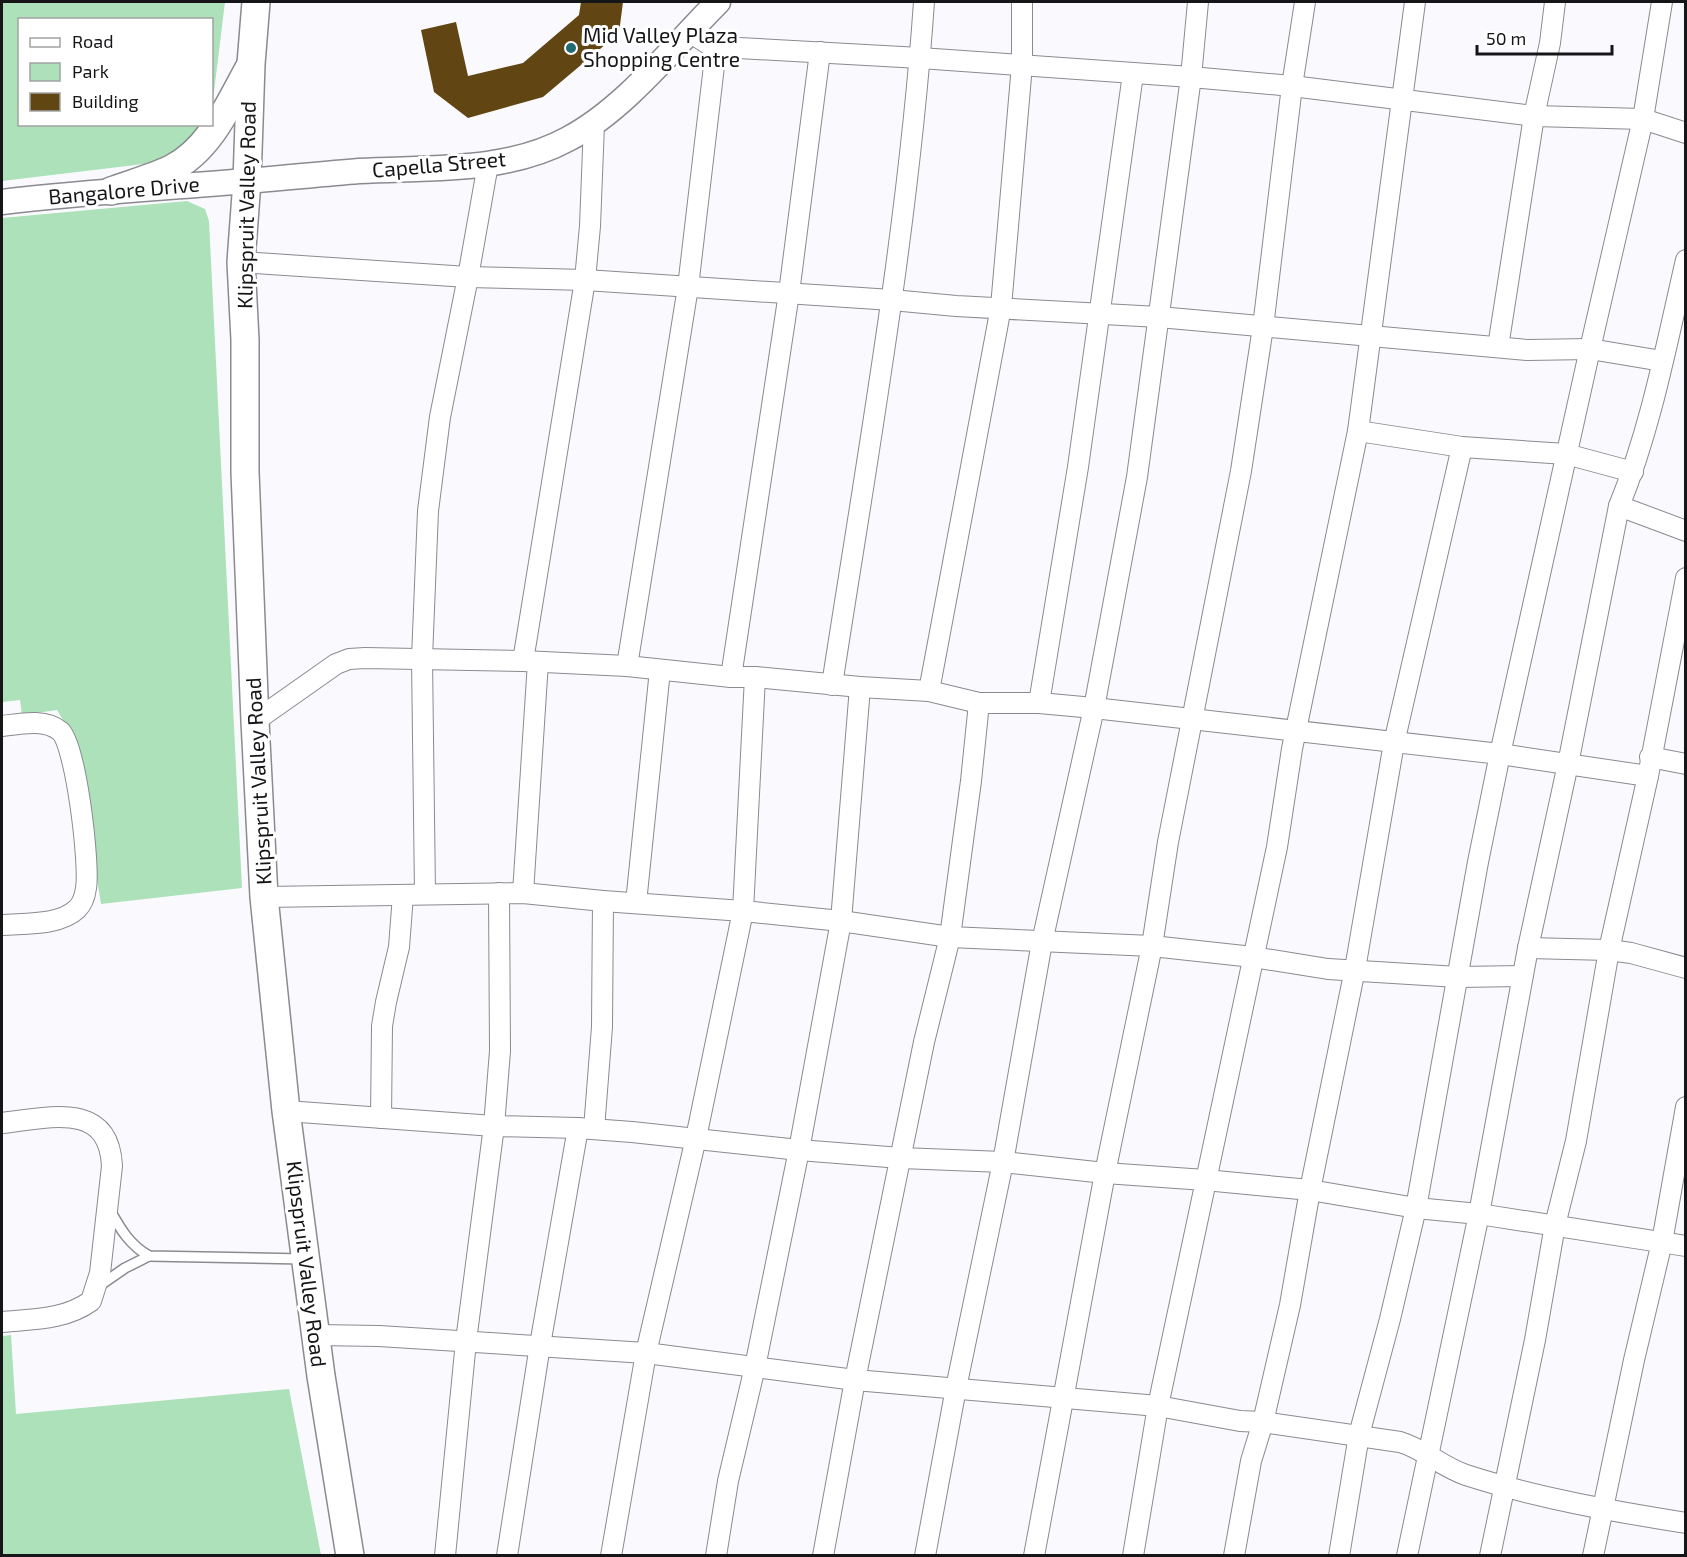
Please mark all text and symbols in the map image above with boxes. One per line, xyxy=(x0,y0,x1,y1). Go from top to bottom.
legend xyxy=(18,18,213,126)
scale bar xyxy=(1477,18,1612,56)
place label: Mid Valley Plaza Shopping Centre xyxy=(583,22,740,71)
text: 50 m xyxy=(1486,27,1526,49)
text: Road xyxy=(72,30,113,52)
marker: Mid Valley Plaza Shopping Centre xyxy=(564,41,578,55)
text: Park xyxy=(72,60,109,82)
text: Building xyxy=(72,90,139,112)
street label: Klipspruit Valley Road xyxy=(231,101,260,309)
street label: Capella Street xyxy=(371,145,507,182)
street label: Bangalore Drive xyxy=(47,170,201,209)
street label: Klipspruit Valley Road xyxy=(240,677,275,885)
street label: Klipspruit Valley Road xyxy=(282,1159,333,1368)

